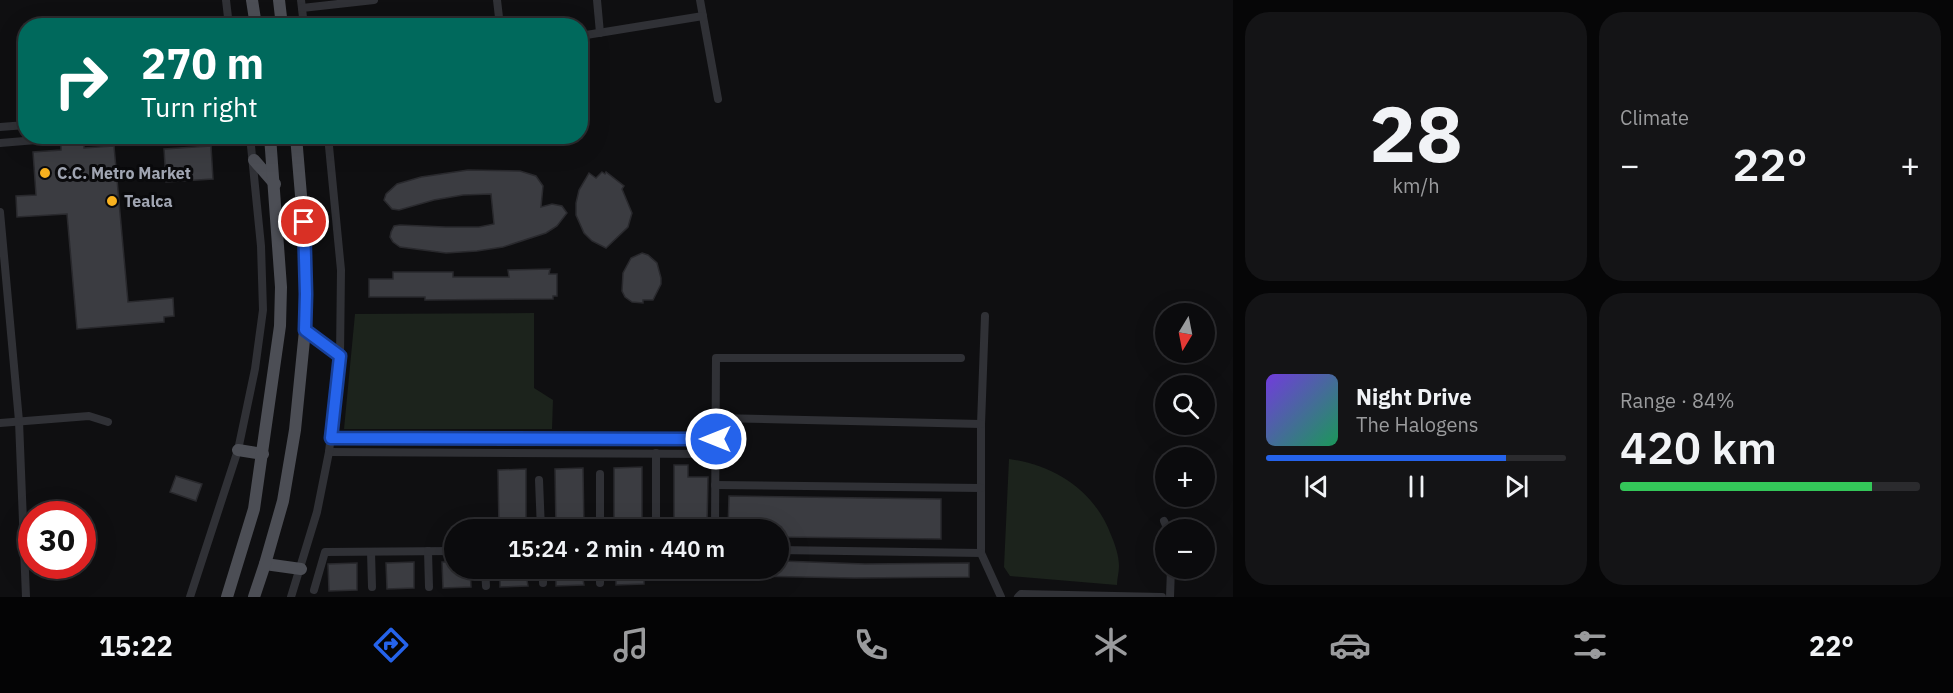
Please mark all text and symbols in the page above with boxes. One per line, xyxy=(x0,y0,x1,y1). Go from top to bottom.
text: 270 m xyxy=(141,36,264,91)
icon: right xyxy=(42,42,120,120)
text: 28 xyxy=(1369,82,1463,183)
text: Turn right xyxy=(141,89,258,124)
text: Climate xyxy=(1620,104,1689,131)
text: 22° xyxy=(1732,135,1808,193)
text: − xyxy=(1620,143,1640,186)
text: + xyxy=(1900,143,1920,186)
place label: C.C. Metro Market xyxy=(57,163,191,183)
marker: C.C. Metro Market xyxy=(38,166,52,180)
text: km/h xyxy=(1392,172,1440,199)
place label: Tealca xyxy=(124,191,173,211)
marker: Tealca xyxy=(105,194,119,208)
pin xyxy=(278,196,329,247)
icon: arrive xyxy=(287,205,320,238)
north arrow xyxy=(1155,303,1215,363)
map controls xyxy=(1155,303,1215,579)
button: search xyxy=(1155,375,1215,435)
text: Night Drive xyxy=(1356,382,1472,411)
text: Range · 84% xyxy=(1620,387,1735,414)
position arrow xyxy=(684,407,748,471)
text: The Halogens xyxy=(1356,411,1478,438)
text: 420 km xyxy=(1620,418,1777,476)
button: + xyxy=(1155,447,1215,507)
icon: previous xyxy=(1300,470,1333,503)
icon: pause xyxy=(1400,470,1433,503)
icon: next xyxy=(1500,470,1533,503)
speed limit sign: 30 xyxy=(18,501,96,579)
button: − xyxy=(1155,519,1215,579)
text: 15:24 · 2 min · 440 m xyxy=(508,534,725,563)
icon: directions xyxy=(370,624,412,666)
icon: music xyxy=(610,624,652,666)
icon: phone xyxy=(850,624,892,666)
icon: climate xyxy=(1090,624,1132,666)
icon: car xyxy=(1329,624,1371,666)
icon: filters xyxy=(1569,624,1611,666)
text: 15:22 xyxy=(99,628,173,663)
text: 22° xyxy=(1809,628,1854,663)

